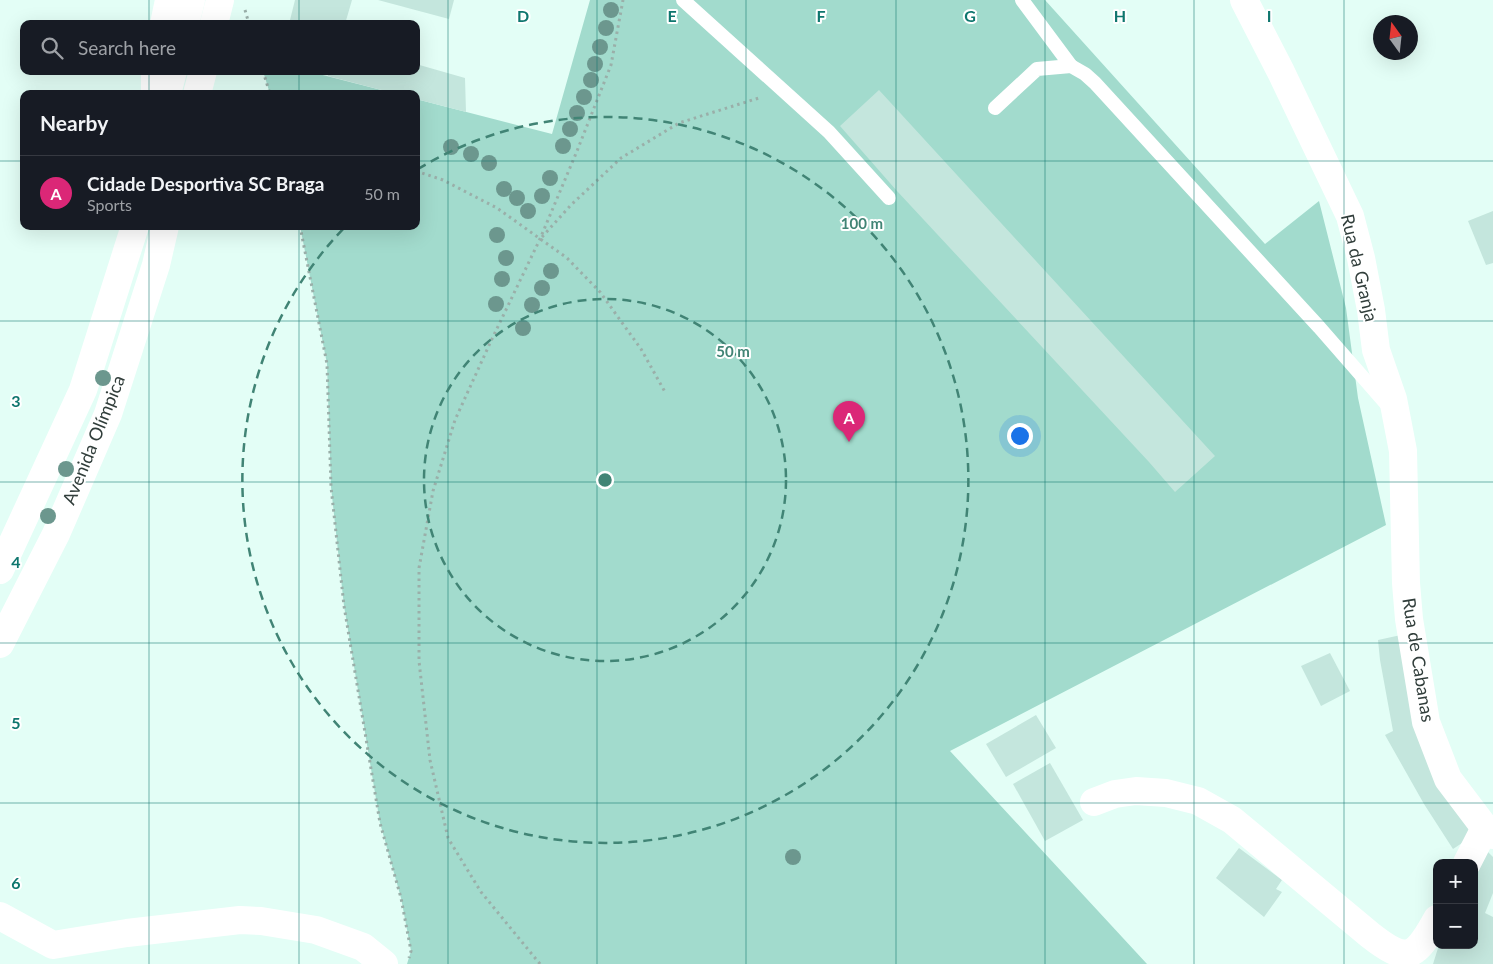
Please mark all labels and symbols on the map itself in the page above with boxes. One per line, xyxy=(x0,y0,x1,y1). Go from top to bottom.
text: D xyxy=(517,6,529,25)
text: E xyxy=(667,6,677,25)
text: F xyxy=(816,6,826,25)
text: G xyxy=(964,6,976,25)
text: H xyxy=(1114,6,1126,25)
text: I xyxy=(1267,6,1271,25)
north arrow xyxy=(1373,15,1418,60)
street label: Rua da Granja xyxy=(1337,212,1383,324)
text: 100 m xyxy=(841,214,883,232)
text: 50 m xyxy=(716,342,750,360)
street label: Avenida Olímpica xyxy=(57,372,129,508)
text: 3 xyxy=(11,391,21,410)
pin: A xyxy=(833,401,865,442)
your location xyxy=(1007,423,1033,449)
centre of rings xyxy=(596,471,614,489)
text: 4 xyxy=(11,552,21,571)
street label: Rua de Cabanas xyxy=(1398,596,1440,724)
text: 5 xyxy=(11,713,21,732)
text: 6 xyxy=(11,873,21,892)

